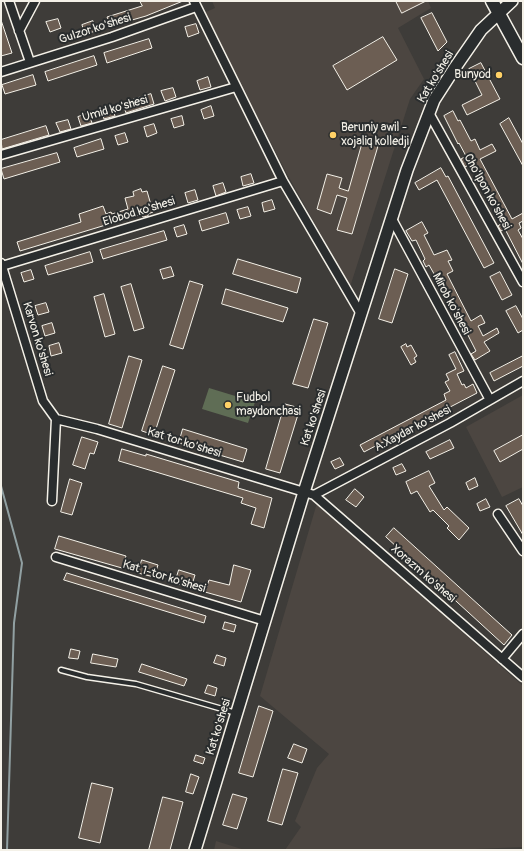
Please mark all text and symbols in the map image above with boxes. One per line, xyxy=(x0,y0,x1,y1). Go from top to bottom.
street label: Gulzor ko'shesi xyxy=(57,11,133,47)
street label: Kat ko'shesi xyxy=(415,48,457,106)
place label: Bunyod xyxy=(454,68,491,82)
marker: Bunyod xyxy=(494,70,504,80)
street label: Umid ko'shesi xyxy=(81,93,149,125)
place label: Beruniy awil - xojaliq kolledji xyxy=(341,121,409,149)
marker: Beruniy awil - xojaliq kolledji xyxy=(328,130,338,140)
street label: Cho'lpon ko'shesi xyxy=(460,152,514,232)
street label: Elobod ko'shesi xyxy=(101,194,177,230)
street label: Mirob ko'shesi xyxy=(429,271,473,337)
street label: Karvon ko'shesi xyxy=(19,300,55,378)
street label: Kat ko'shesi xyxy=(298,388,330,448)
place label: Fudbol maydonchasi xyxy=(236,391,301,419)
marker: Fudbol maydonchasi xyxy=(223,400,233,410)
street label: A.Xaydar ko'shesi xyxy=(372,403,454,455)
street label: Kat tor ko'shesi xyxy=(145,425,223,461)
street label: Xorazm ko'shesi xyxy=(388,542,458,606)
street label: Kat 1-tor ko'shesi xyxy=(121,558,207,596)
street label: Kat ko'shesi xyxy=(204,697,234,757)

